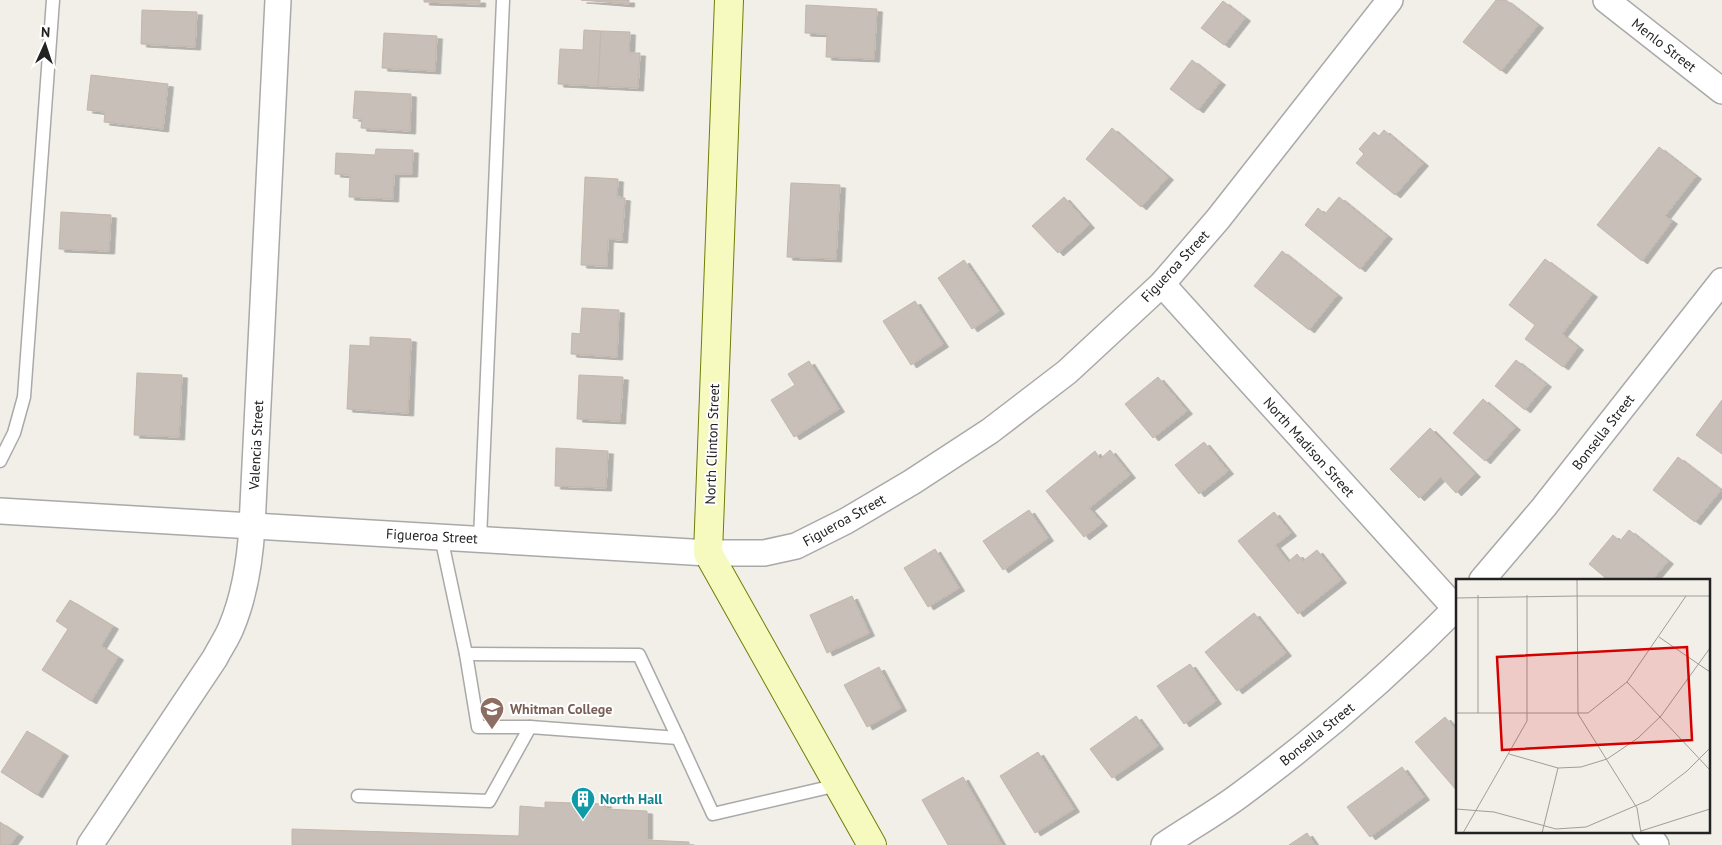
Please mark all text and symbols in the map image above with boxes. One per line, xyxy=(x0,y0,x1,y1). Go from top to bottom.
street label: Menlo Street xyxy=(1628,14,1700,76)
north arrow xyxy=(20,20,70,70)
text: N xyxy=(41,23,51,41)
street label: Figueroa Street xyxy=(1137,226,1213,306)
street label: North Clinton Street xyxy=(701,383,723,505)
street label: Bonsella Street xyxy=(1568,390,1638,473)
street label: North Madison Street xyxy=(1259,393,1359,501)
street label: Valencia Street xyxy=(245,400,267,491)
street label: Figueroa Street xyxy=(799,490,889,550)
street label: Figueroa Street xyxy=(386,525,479,547)
inset map xyxy=(1456,579,1710,832)
school or university icon: Whitman College xyxy=(479,696,505,730)
street label: Bonsella Street xyxy=(1276,698,1358,770)
place label: Whitman College xyxy=(510,700,612,718)
building icon: North Hall xyxy=(570,786,596,820)
place label: North Hall xyxy=(600,790,663,808)

